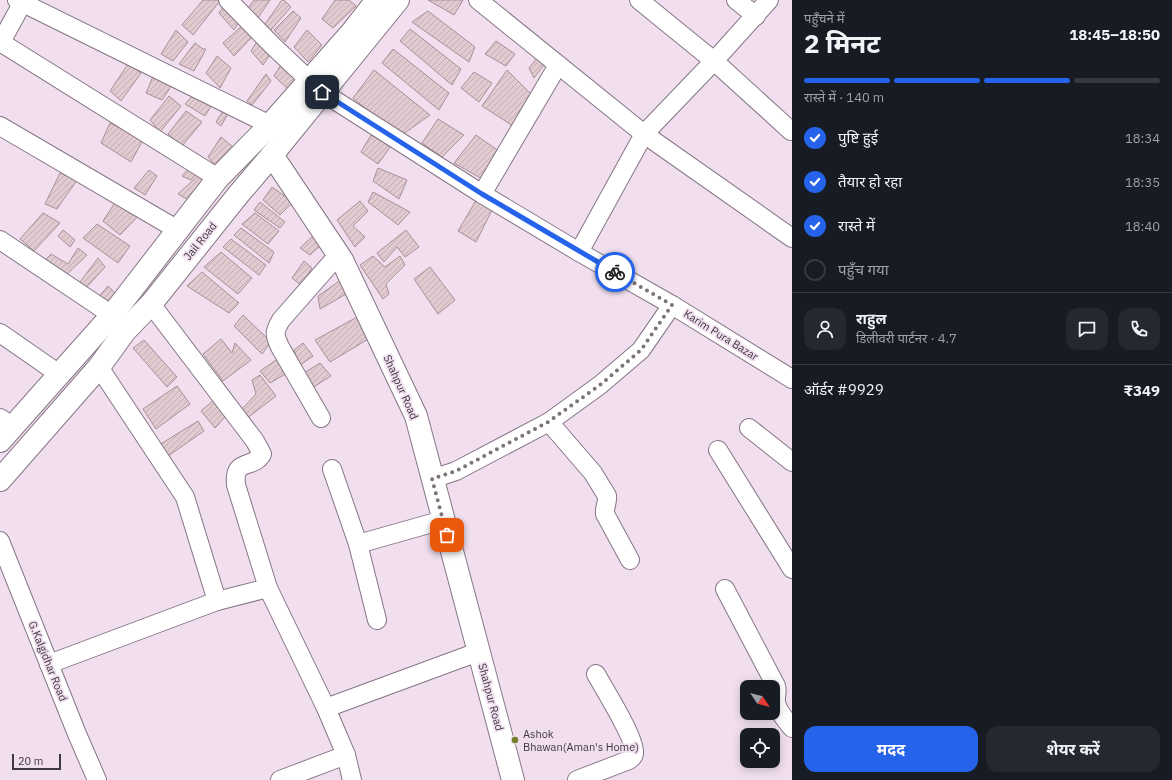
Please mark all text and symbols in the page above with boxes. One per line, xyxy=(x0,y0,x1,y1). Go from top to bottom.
text: पहुँचने में xyxy=(804,10,845,27)
text: 18:45–18:50 xyxy=(1069,25,1160,44)
text: 2 मिनट xyxy=(804,26,880,60)
pin xyxy=(305,75,339,109)
icon: home xyxy=(311,81,333,103)
text: रास्ते में · 140 m xyxy=(804,89,884,106)
icon: check xyxy=(804,127,826,149)
text: पुष्टि हुई xyxy=(838,128,878,147)
text: 18:34 xyxy=(1125,130,1160,147)
icon: check xyxy=(804,171,826,193)
text: तैयार हो रहा xyxy=(838,172,902,191)
text: 18:35 xyxy=(1125,174,1160,191)
icon: check xyxy=(804,215,826,237)
text: रास्ते में xyxy=(838,216,875,235)
text: 18:40 xyxy=(1125,218,1160,235)
street label: Jail Road xyxy=(180,219,220,263)
courier xyxy=(595,252,635,292)
text: पहुँच गया xyxy=(838,260,889,279)
icon: bike xyxy=(604,261,626,283)
street label: Karim Pura Bazar xyxy=(681,307,761,363)
button: person xyxy=(804,308,846,350)
button: chat xyxy=(1066,308,1108,350)
button: phone xyxy=(1118,308,1160,350)
text: राहुल xyxy=(856,309,887,328)
text: डिलीवरी पार्टनर · 4.7 xyxy=(856,330,957,347)
street label: Shahpur Road xyxy=(381,352,421,422)
text: ऑर्डर #9929 xyxy=(804,380,884,399)
text: ₹349 xyxy=(1124,381,1160,400)
pin xyxy=(430,518,464,552)
icon: bag xyxy=(436,524,458,546)
street label: G.Kalgidhar Road xyxy=(26,619,70,703)
street label: Shahpur Road xyxy=(475,662,507,732)
north arrow xyxy=(740,680,780,720)
map controls xyxy=(740,680,780,768)
button: मदद xyxy=(804,726,978,772)
button: शेयर करें xyxy=(986,726,1160,772)
place label: Ashok Bhawan(Aman's Home) xyxy=(523,727,639,754)
button: locate xyxy=(740,728,780,768)
marker: Ashok Bhawan(Aman's Home) xyxy=(510,735,520,745)
scale bar xyxy=(12,752,61,771)
text: 20 m xyxy=(18,754,43,768)

